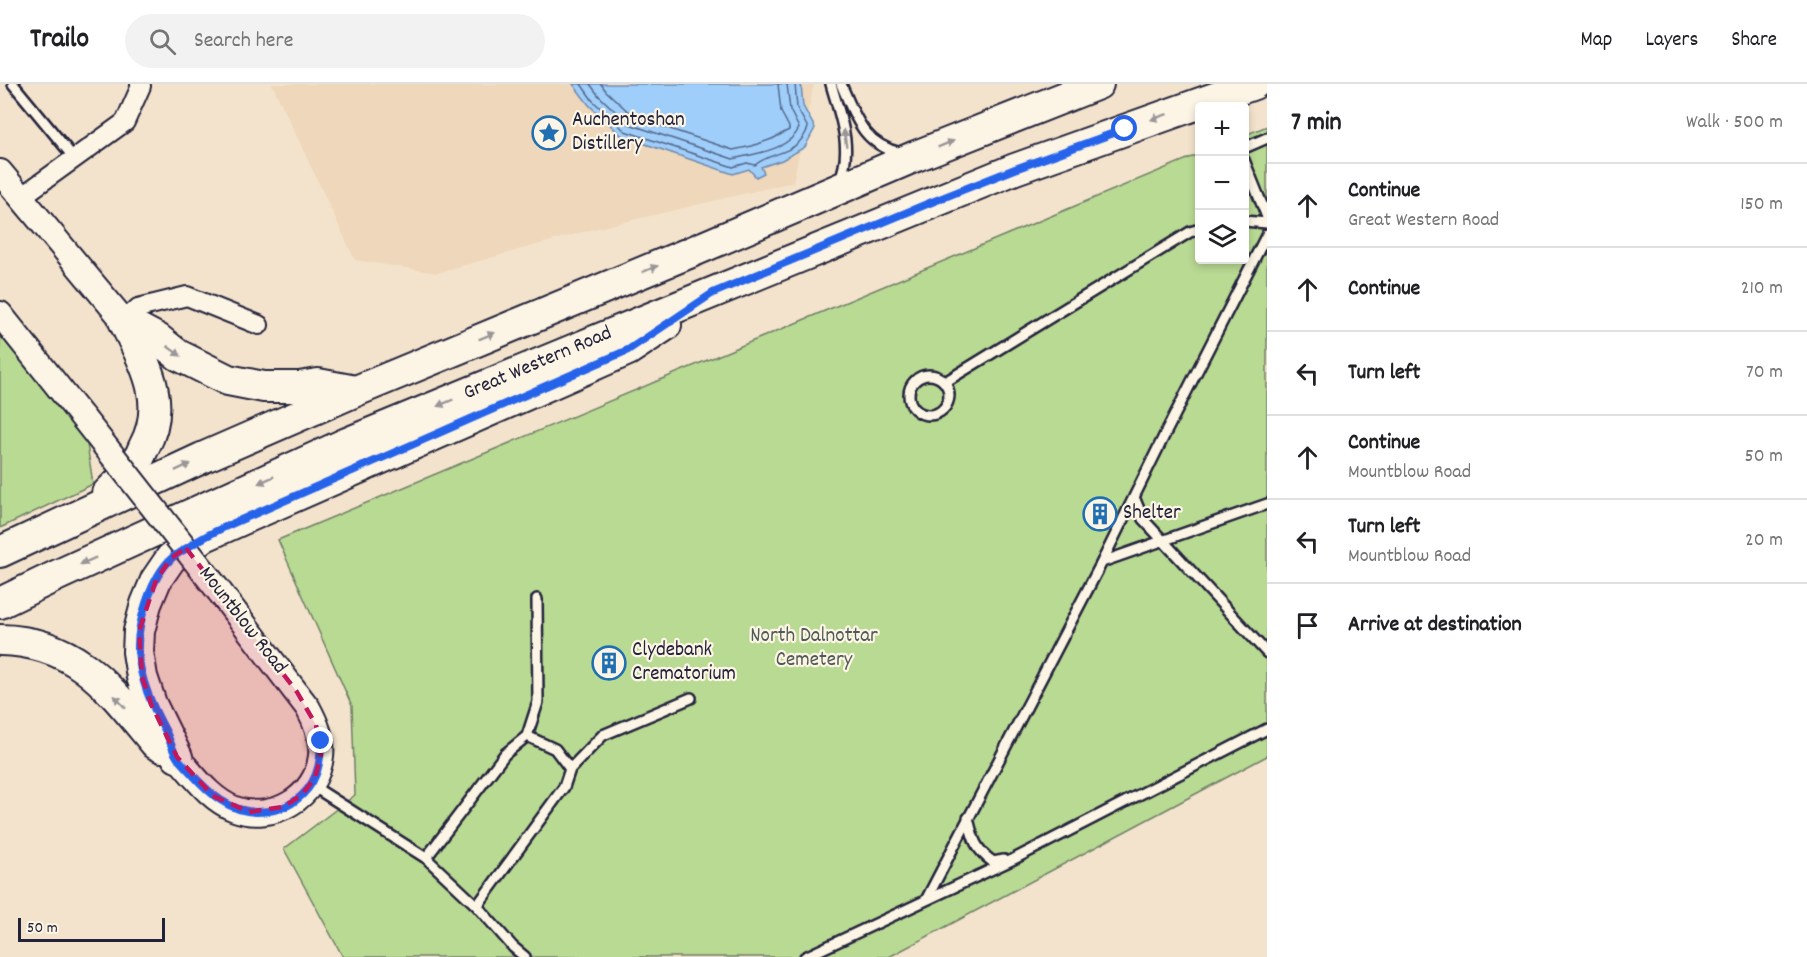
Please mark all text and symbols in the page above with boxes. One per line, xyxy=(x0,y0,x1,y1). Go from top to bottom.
search box xyxy=(125,14,545,68)
text: Trailo xyxy=(30,21,89,61)
icon: search xyxy=(146,25,179,58)
text: Search here xyxy=(194,26,293,57)
text: Map xyxy=(1581,26,1612,56)
text: Layers xyxy=(1645,26,1698,56)
text: Share xyxy=(1731,26,1777,56)
map controls xyxy=(1195,102,1249,264)
button: + xyxy=(1195,102,1249,156)
text: 7 min xyxy=(1291,105,1342,142)
place label: Auchentoshan Distillery xyxy=(572,106,685,160)
text: Walk · 500 m xyxy=(1686,109,1783,137)
one-way arrow xyxy=(1150,113,1168,123)
place icon: Auchentoshan Distillery xyxy=(531,115,567,151)
route start xyxy=(1111,115,1137,141)
one-way arrow xyxy=(840,129,849,148)
one-way arrow xyxy=(937,139,955,148)
button: − xyxy=(1195,156,1249,210)
text: Continue xyxy=(1348,176,1420,207)
icon: ahead xyxy=(1291,189,1324,222)
text: 150 m xyxy=(1740,191,1783,219)
text: Great Western Road xyxy=(1348,207,1499,235)
button: layers xyxy=(1195,210,1249,264)
one-way arrow xyxy=(642,264,660,274)
icon: ahead xyxy=(1291,273,1324,306)
text: Continue xyxy=(1348,274,1420,305)
text: 210 m xyxy=(1741,275,1783,303)
street label: Great Western Road xyxy=(459,319,617,409)
one-way arrow xyxy=(479,331,497,341)
one-way arrow xyxy=(165,345,181,357)
icon: left xyxy=(1291,357,1324,390)
text: Turn left xyxy=(1348,358,1420,389)
text: 70 m xyxy=(1746,359,1783,387)
one-way arrow xyxy=(436,399,454,408)
text: Continue xyxy=(1348,428,1420,459)
icon: ahead xyxy=(1291,441,1324,474)
text: 50 m xyxy=(1745,443,1783,471)
text: Mountblow Road xyxy=(1348,459,1471,487)
one-way arrow xyxy=(174,462,192,472)
one-way arrow xyxy=(257,476,274,485)
building icon: Shelter xyxy=(1082,496,1118,532)
place label: Shelter xyxy=(1123,499,1181,529)
text: Turn left xyxy=(1348,512,1420,543)
icon: left xyxy=(1291,525,1324,558)
text: 20 m xyxy=(1745,527,1783,555)
text: Mountblow Road xyxy=(1348,543,1471,571)
one-way arrow xyxy=(80,556,97,565)
street label: Mountblow Road xyxy=(190,561,294,681)
icon: arrive xyxy=(1291,609,1324,642)
text: Arrive at destination xyxy=(1348,610,1522,641)
park label: North Dalnottar Cemetery xyxy=(750,622,878,676)
place label: Clydebank Crematorium xyxy=(632,636,736,690)
building icon: Clydebank Crematorium xyxy=(591,645,627,681)
one-way arrow xyxy=(114,695,127,710)
route end xyxy=(307,727,333,753)
scale bar xyxy=(18,915,165,942)
text: 50 m xyxy=(27,917,58,940)

